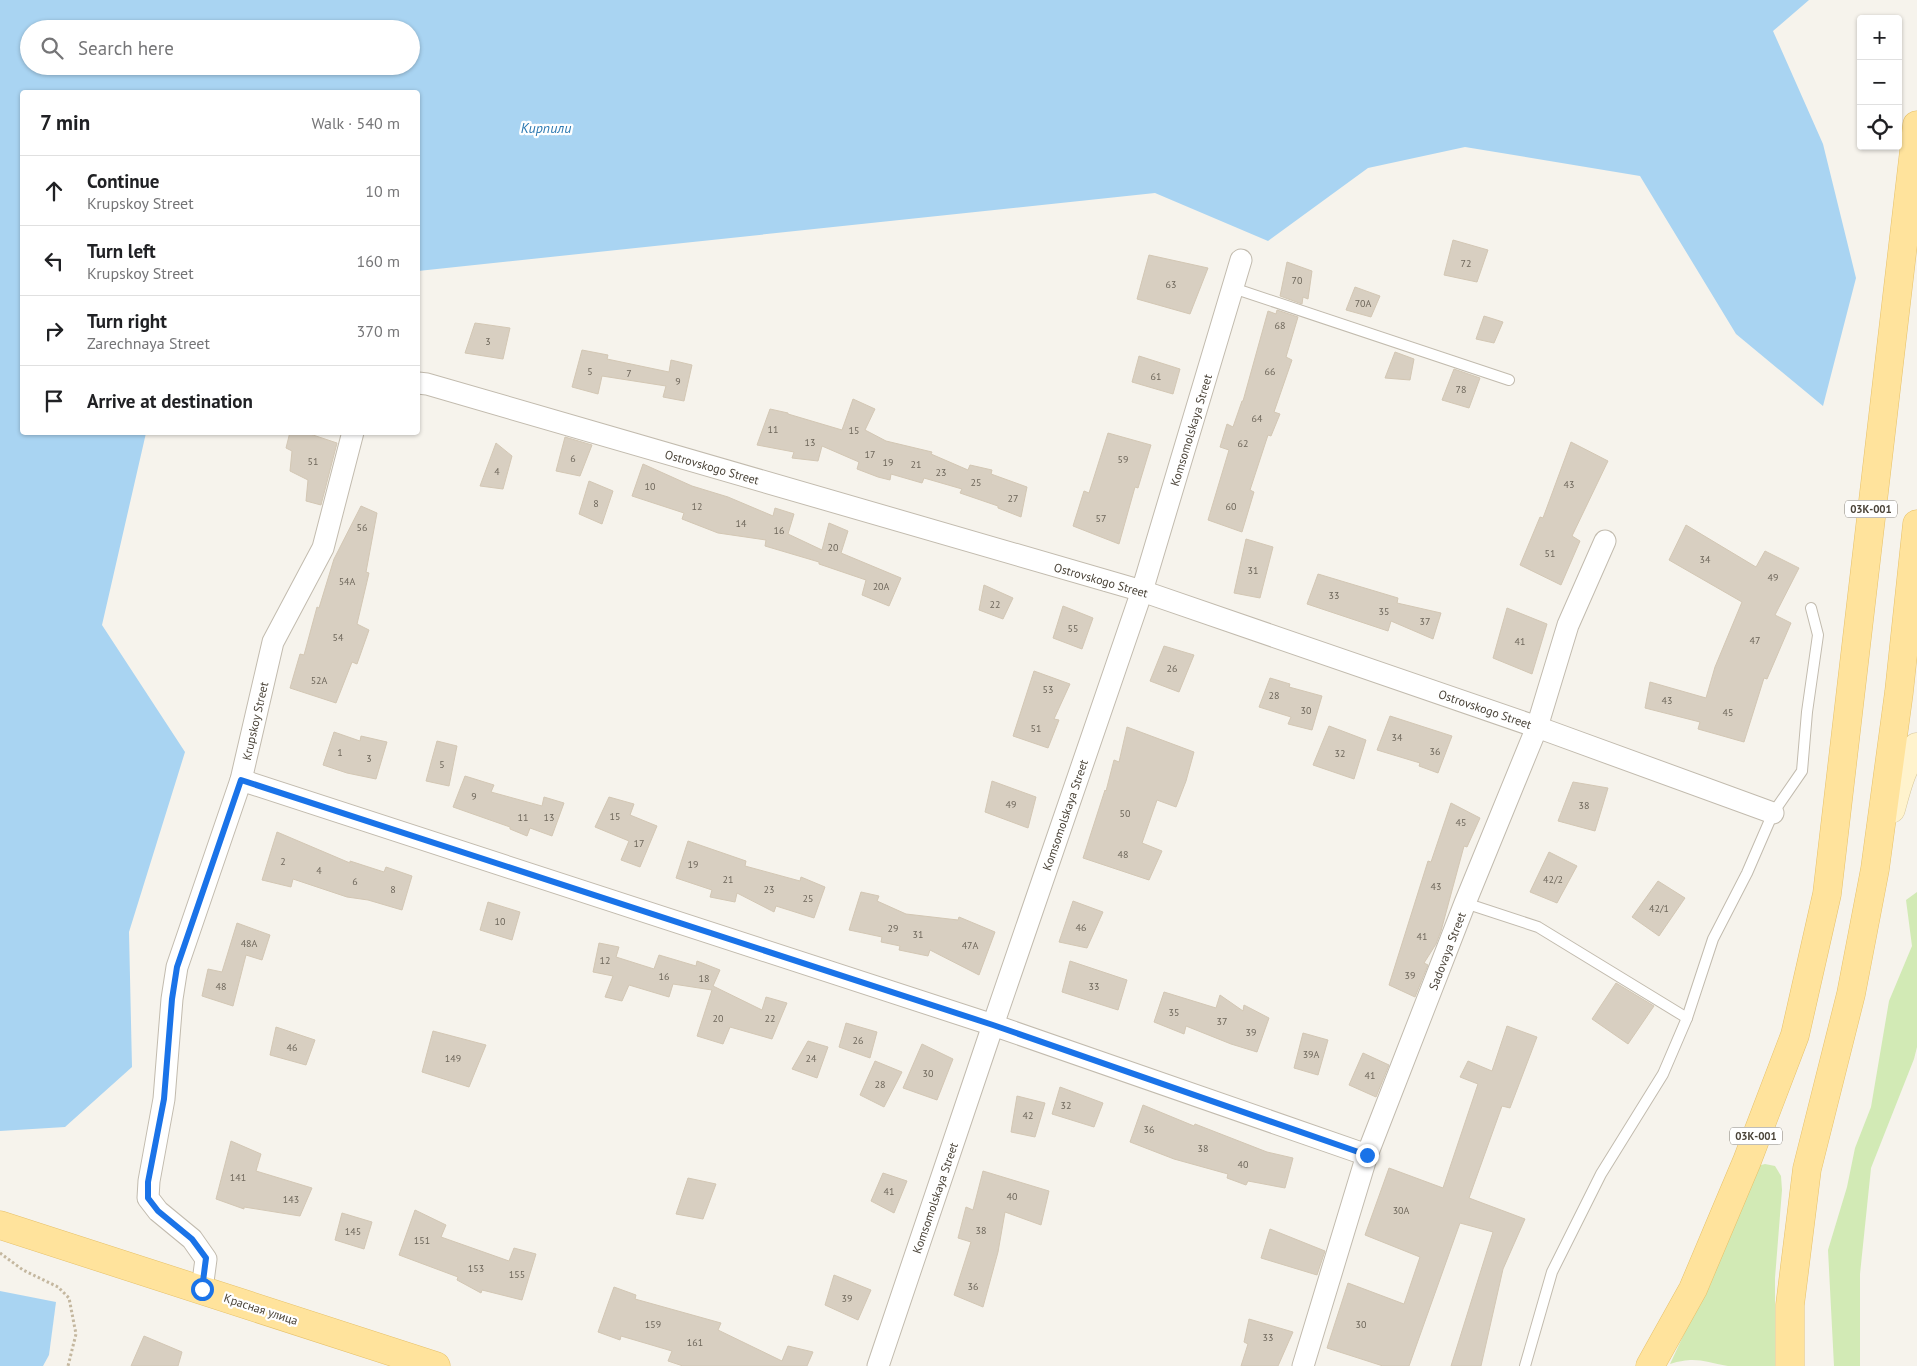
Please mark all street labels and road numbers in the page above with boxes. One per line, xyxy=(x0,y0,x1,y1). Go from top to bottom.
street label: Komsomolskaya Street xyxy=(1167,372,1215,488)
street label: Ostrovskogo Street xyxy=(663,446,761,488)
road number: 03К-001 xyxy=(1845,500,1897,518)
street label: Ostrovskogo Street xyxy=(1052,559,1150,601)
street label: Krupskoy Street xyxy=(239,680,271,762)
street label: Ostrovskogo Street xyxy=(1437,686,1533,732)
street label: Komsomolskaya Street xyxy=(1039,758,1091,872)
street label: Sadovaya Street xyxy=(1425,910,1469,992)
road number: 03К-001 xyxy=(1730,1128,1782,1144)
street label: Komsomolskaya Street xyxy=(909,1141,961,1255)
street label: Красная улица xyxy=(222,1290,300,1328)

